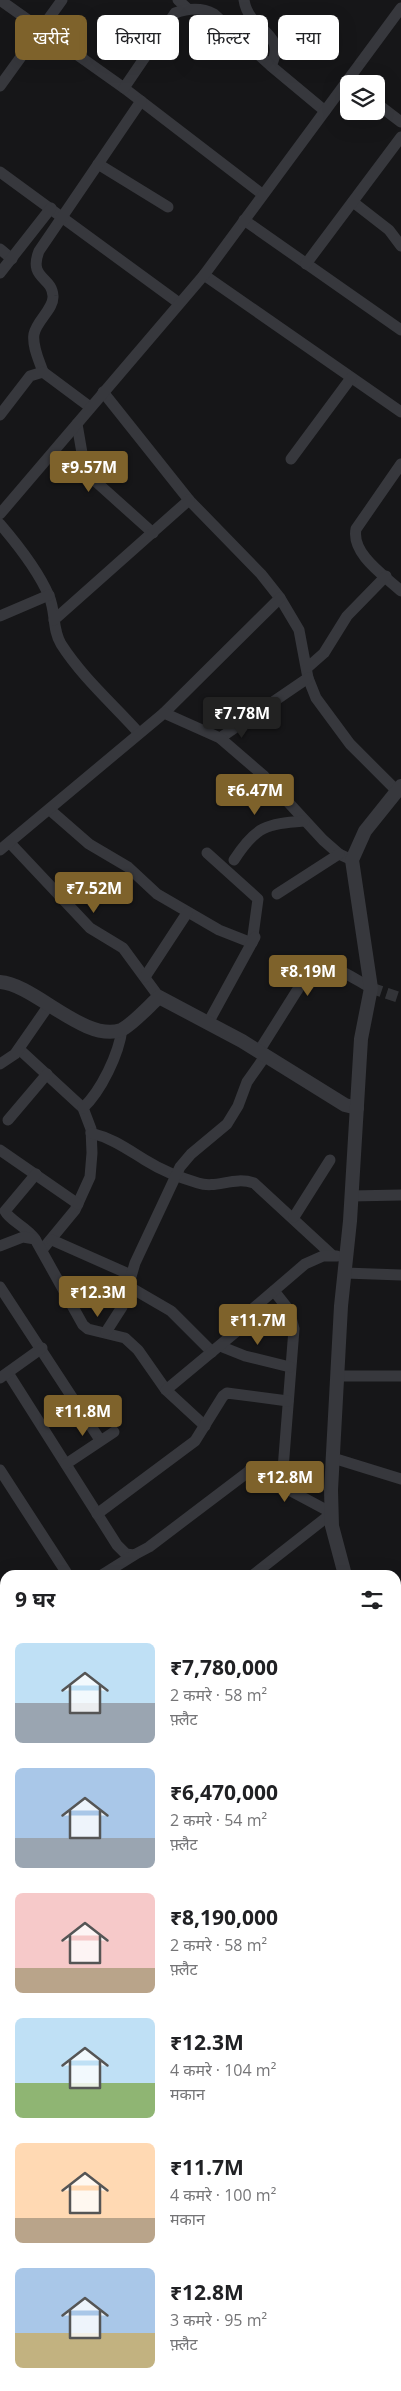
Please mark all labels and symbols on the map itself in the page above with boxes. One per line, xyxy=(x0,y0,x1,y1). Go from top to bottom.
pin: ₹9.57M xyxy=(48,450,130,493)
pin: ₹7.78M xyxy=(201,696,283,739)
pin: ₹6.47M xyxy=(214,774,296,816)
pin: ₹7.52M xyxy=(53,872,135,914)
pin: ₹8.19M xyxy=(267,954,349,997)
pin: ₹12.3M xyxy=(57,1276,139,1318)
pin: ₹11.7M xyxy=(217,1304,299,1346)
pin: ₹11.8M xyxy=(42,1394,124,1437)
pin: ₹12.8M xyxy=(244,1460,326,1503)

